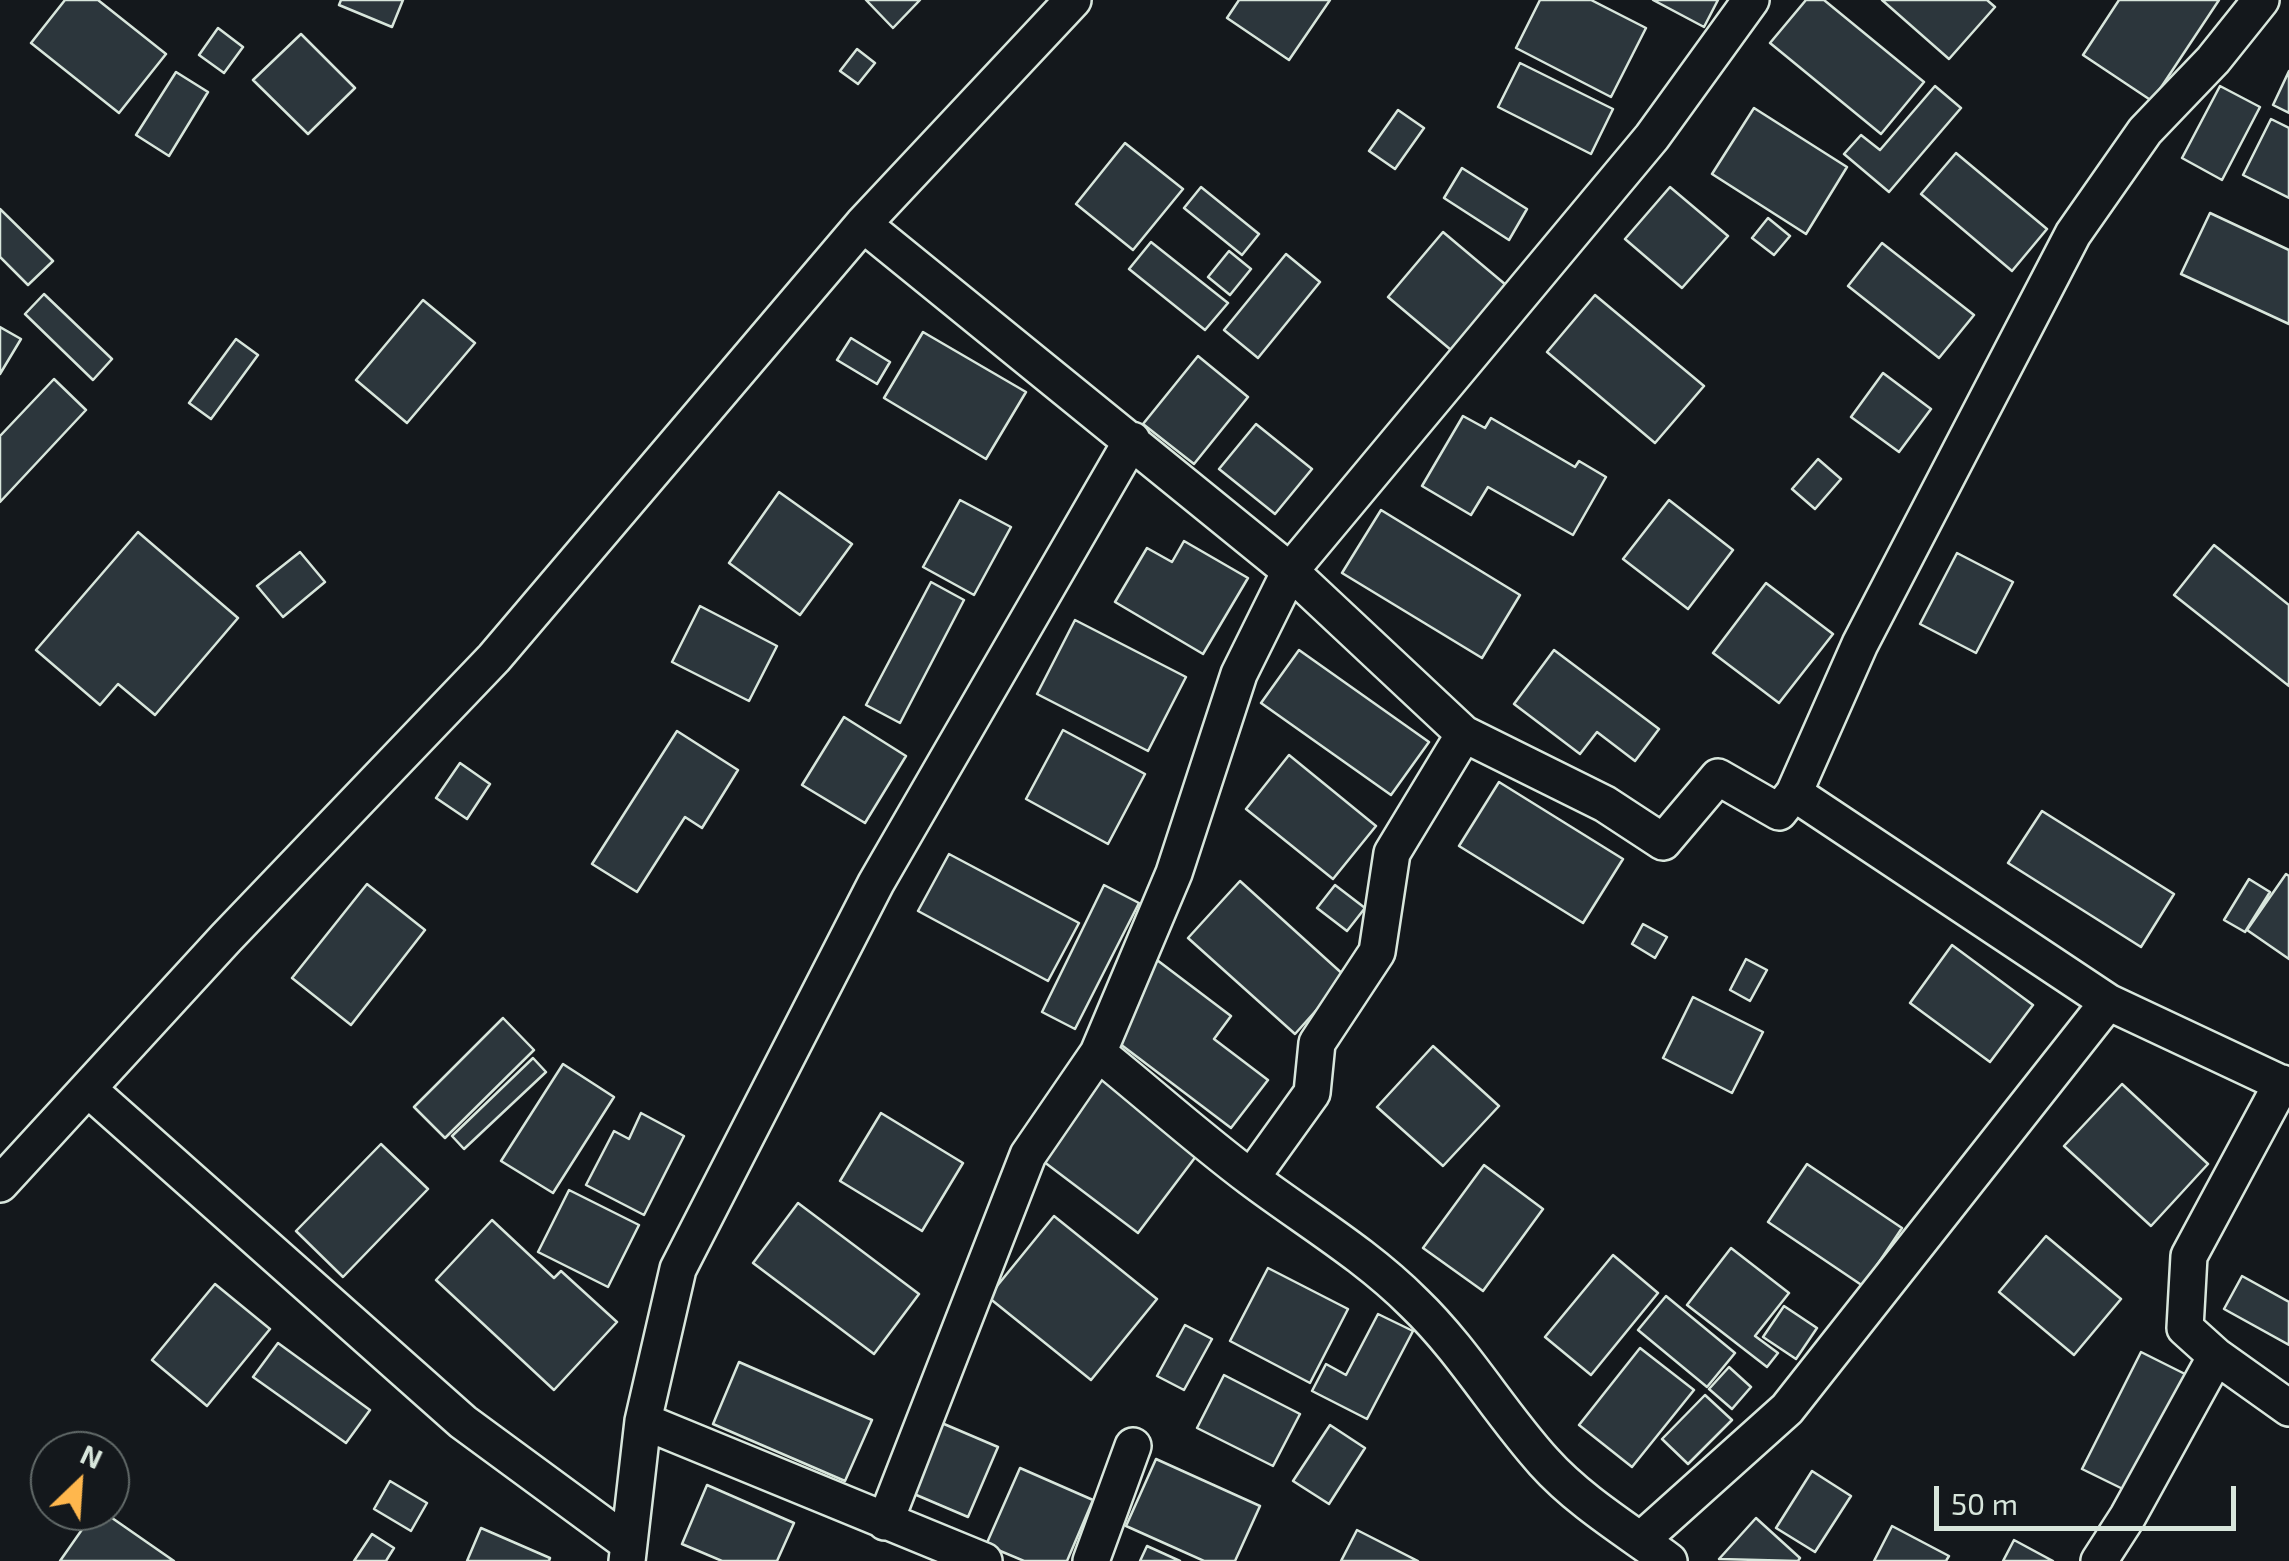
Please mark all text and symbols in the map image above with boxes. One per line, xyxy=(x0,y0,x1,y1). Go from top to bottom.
north arrow xyxy=(30,1431,130,1531)
text: N xyxy=(75,1436,108,1475)
scale bar xyxy=(1939,1466,2242,1528)
text: 50 m xyxy=(1951,1485,2018,1521)

